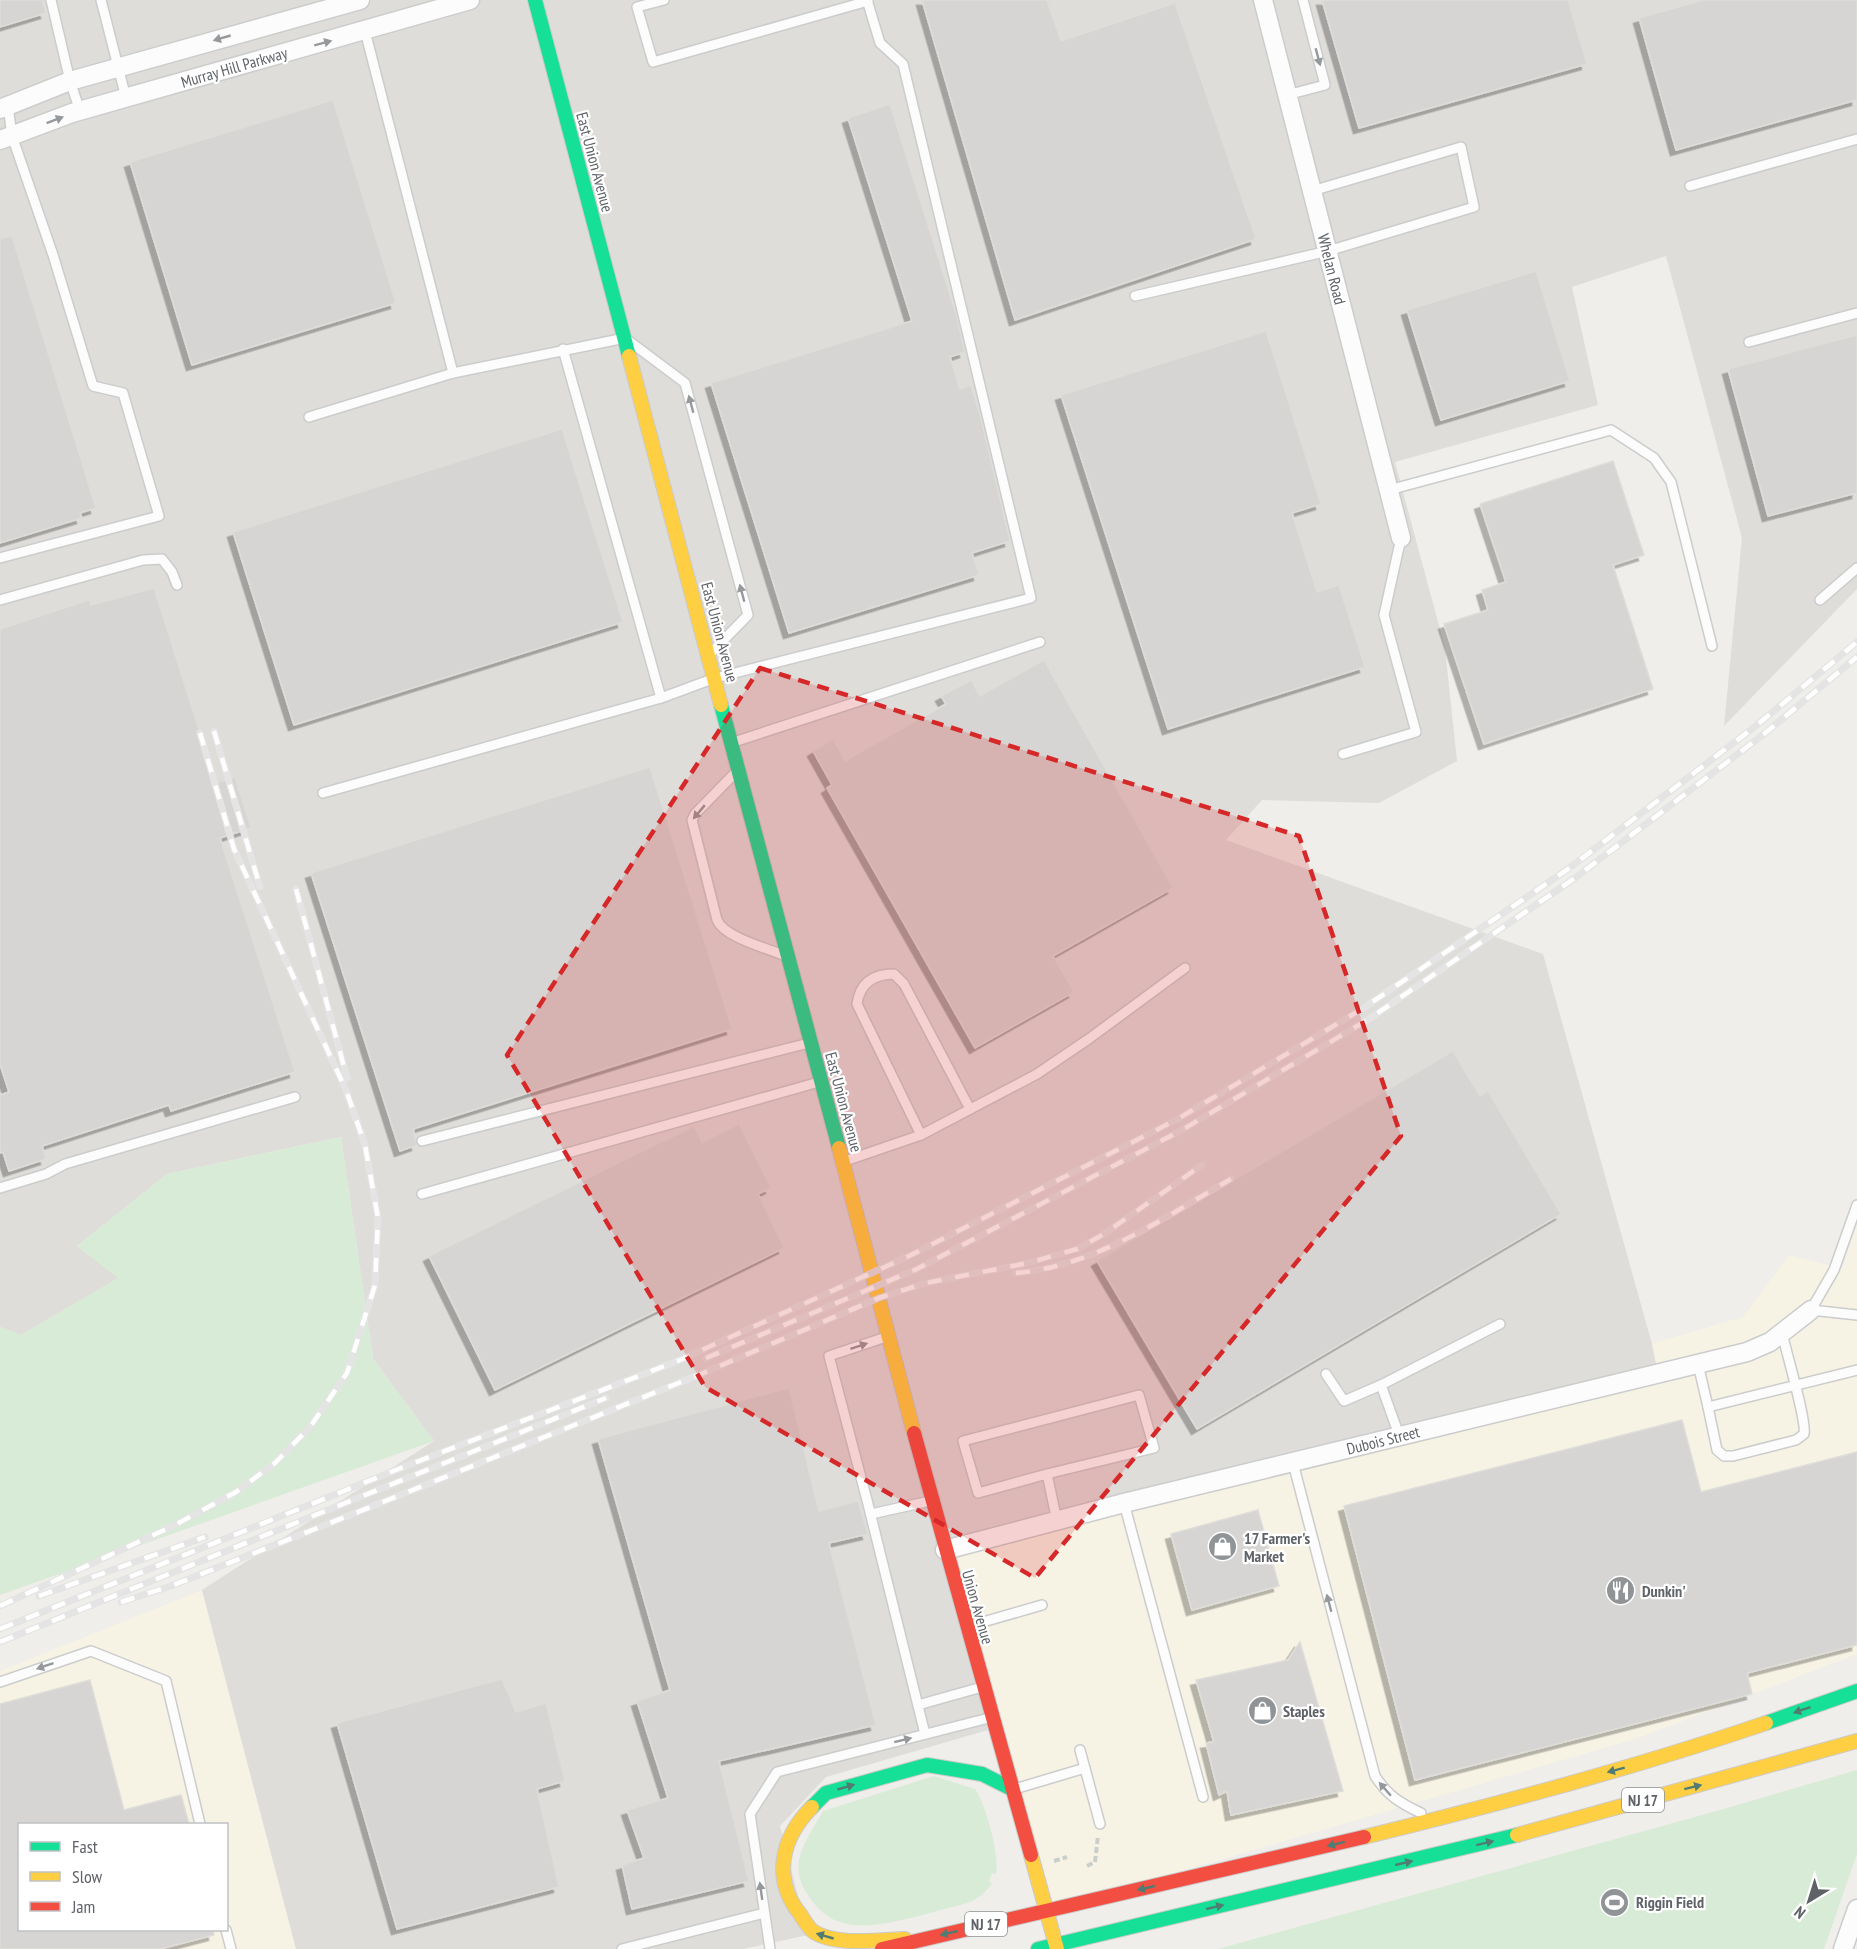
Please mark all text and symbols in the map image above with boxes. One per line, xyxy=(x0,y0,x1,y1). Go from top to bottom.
one-way arrow xyxy=(213,34,232,44)
one-way arrow xyxy=(314,37,332,47)
street label: Murray Hill Parkway xyxy=(178,42,290,92)
one-way arrow xyxy=(1314,48,1323,66)
street label: East Union Avenue xyxy=(572,110,618,214)
one-way arrow xyxy=(46,114,64,124)
street label: Whelan Road xyxy=(1314,232,1350,307)
one-way arrow xyxy=(686,395,695,413)
street label: East Union Avenue xyxy=(697,580,743,684)
one-way arrow xyxy=(737,583,746,601)
one-way arrow xyxy=(693,804,705,819)
street label: East Union Avenue xyxy=(821,1050,867,1154)
one-way arrow xyxy=(850,1341,868,1350)
street label: Dubois Street xyxy=(1344,1421,1422,1459)
place label: 17 Farmer's Market xyxy=(1244,1528,1310,1566)
shop icon: 17 Farmer's Market xyxy=(1207,1531,1239,1563)
street label: Union Avenue xyxy=(958,1568,998,1646)
restaurant icon: Dunkin' xyxy=(1605,1575,1637,1607)
place label: Dunkin' xyxy=(1642,1581,1686,1601)
one-way arrow xyxy=(1324,1594,1333,1612)
one-way arrow xyxy=(36,1662,54,1672)
shop icon: Staples xyxy=(1246,1695,1278,1727)
place label: Staples xyxy=(1283,1701,1325,1721)
one-way arrow xyxy=(1793,1705,1811,1715)
one-way arrow xyxy=(894,1735,912,1744)
one-way arrow xyxy=(1607,1766,1625,1775)
one-way arrow xyxy=(837,1782,855,1791)
one-way arrow xyxy=(1379,1782,1392,1797)
one-way arrow xyxy=(1684,1782,1703,1792)
road number: NJ 17 xyxy=(1622,1788,1664,1812)
legend xyxy=(18,1823,228,1931)
text: Fast xyxy=(72,1835,98,1858)
one-way arrow xyxy=(1476,1838,1494,1848)
one-way arrow xyxy=(1327,1839,1345,1849)
one-way arrow xyxy=(1395,1857,1414,1867)
text: Slow xyxy=(72,1865,103,1888)
north arrow xyxy=(1779,1871,1839,1931)
one-way arrow xyxy=(756,1882,765,1901)
one-way arrow xyxy=(1136,1884,1155,1893)
sports icon: Riggin Field xyxy=(1599,1886,1631,1918)
place label: Riggin Field xyxy=(1636,1892,1704,1912)
text: Jam xyxy=(71,1895,95,1918)
one-way arrow xyxy=(1205,1902,1224,1912)
text: N xyxy=(1790,1902,1809,1923)
road number: NJ 17 xyxy=(965,1912,1007,1936)
one-way arrow xyxy=(939,1929,958,1938)
one-way arrow xyxy=(816,1931,834,1940)

